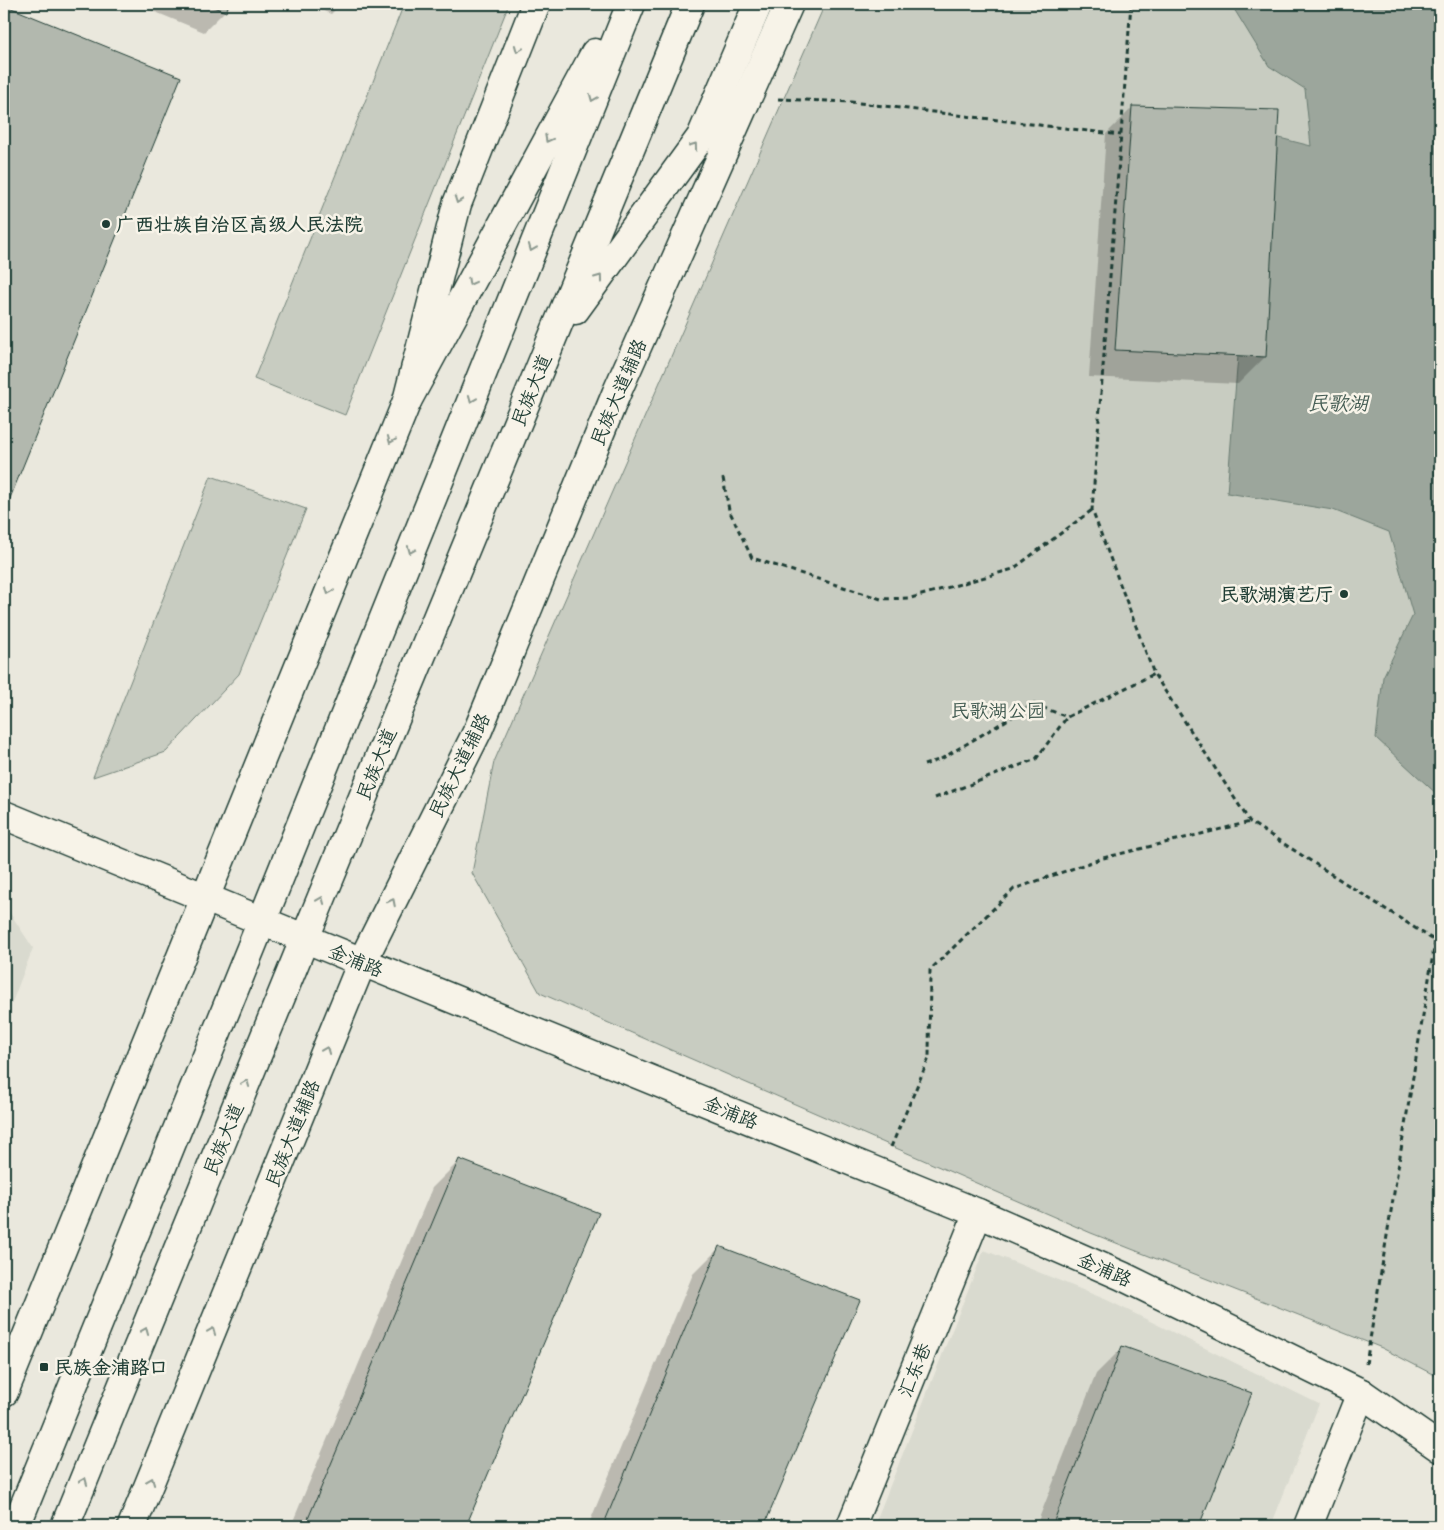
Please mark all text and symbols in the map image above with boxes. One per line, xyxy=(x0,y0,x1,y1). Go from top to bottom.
one-way arrow xyxy=(514,44,524,53)
one-way arrow xyxy=(589,93,599,102)
one-way arrow xyxy=(544,134,554,143)
one-way arrow xyxy=(688,142,697,152)
one-way arrow xyxy=(454,195,464,204)
place label: 广西壮族自治区高级人民法院 xyxy=(116,214,363,241)
marker: 广西壮族自治区高级人民法院 xyxy=(100,218,112,230)
one-way arrow xyxy=(528,244,538,252)
one-way arrow xyxy=(593,275,601,284)
one-way arrow xyxy=(467,277,477,286)
street label: 民族大道辅路 xyxy=(587,336,656,451)
street label: 民族大道 xyxy=(507,351,561,432)
water label: 民歌湖 xyxy=(1308,392,1370,420)
one-way arrow xyxy=(468,394,478,403)
one-way arrow xyxy=(386,436,396,444)
one-way arrow xyxy=(407,545,417,554)
place label: 民歌湖演艺厅 xyxy=(1220,584,1334,611)
one-way arrow xyxy=(325,586,336,595)
marker: 民歌湖演艺厅 xyxy=(1338,588,1350,600)
park label: 民歌湖公园 xyxy=(950,700,1046,727)
street label: 民族大道辅路 xyxy=(425,709,499,824)
street label: 民族大道 xyxy=(352,725,406,806)
one-way arrow xyxy=(314,896,325,905)
one-way arrow xyxy=(386,898,396,907)
street label: 金浦路 xyxy=(323,940,386,986)
one-way arrow xyxy=(320,1047,330,1055)
street label: 民族大道辅路 xyxy=(261,1076,329,1192)
one-way arrow xyxy=(240,1079,250,1088)
street label: 金浦路 xyxy=(698,1092,761,1138)
street label: 民族大道 xyxy=(199,1100,253,1181)
street label: 金浦路 xyxy=(1072,1248,1135,1296)
one-way arrow xyxy=(139,1327,149,1335)
one-way arrow xyxy=(206,1327,216,1335)
street label: 汇东巷 xyxy=(894,1340,940,1403)
place label: 民族金浦路口 xyxy=(54,1357,168,1384)
marker: 民族金浦路口 xyxy=(38,1361,50,1373)
one-way arrow xyxy=(78,1477,88,1486)
one-way arrow xyxy=(144,1477,155,1486)

